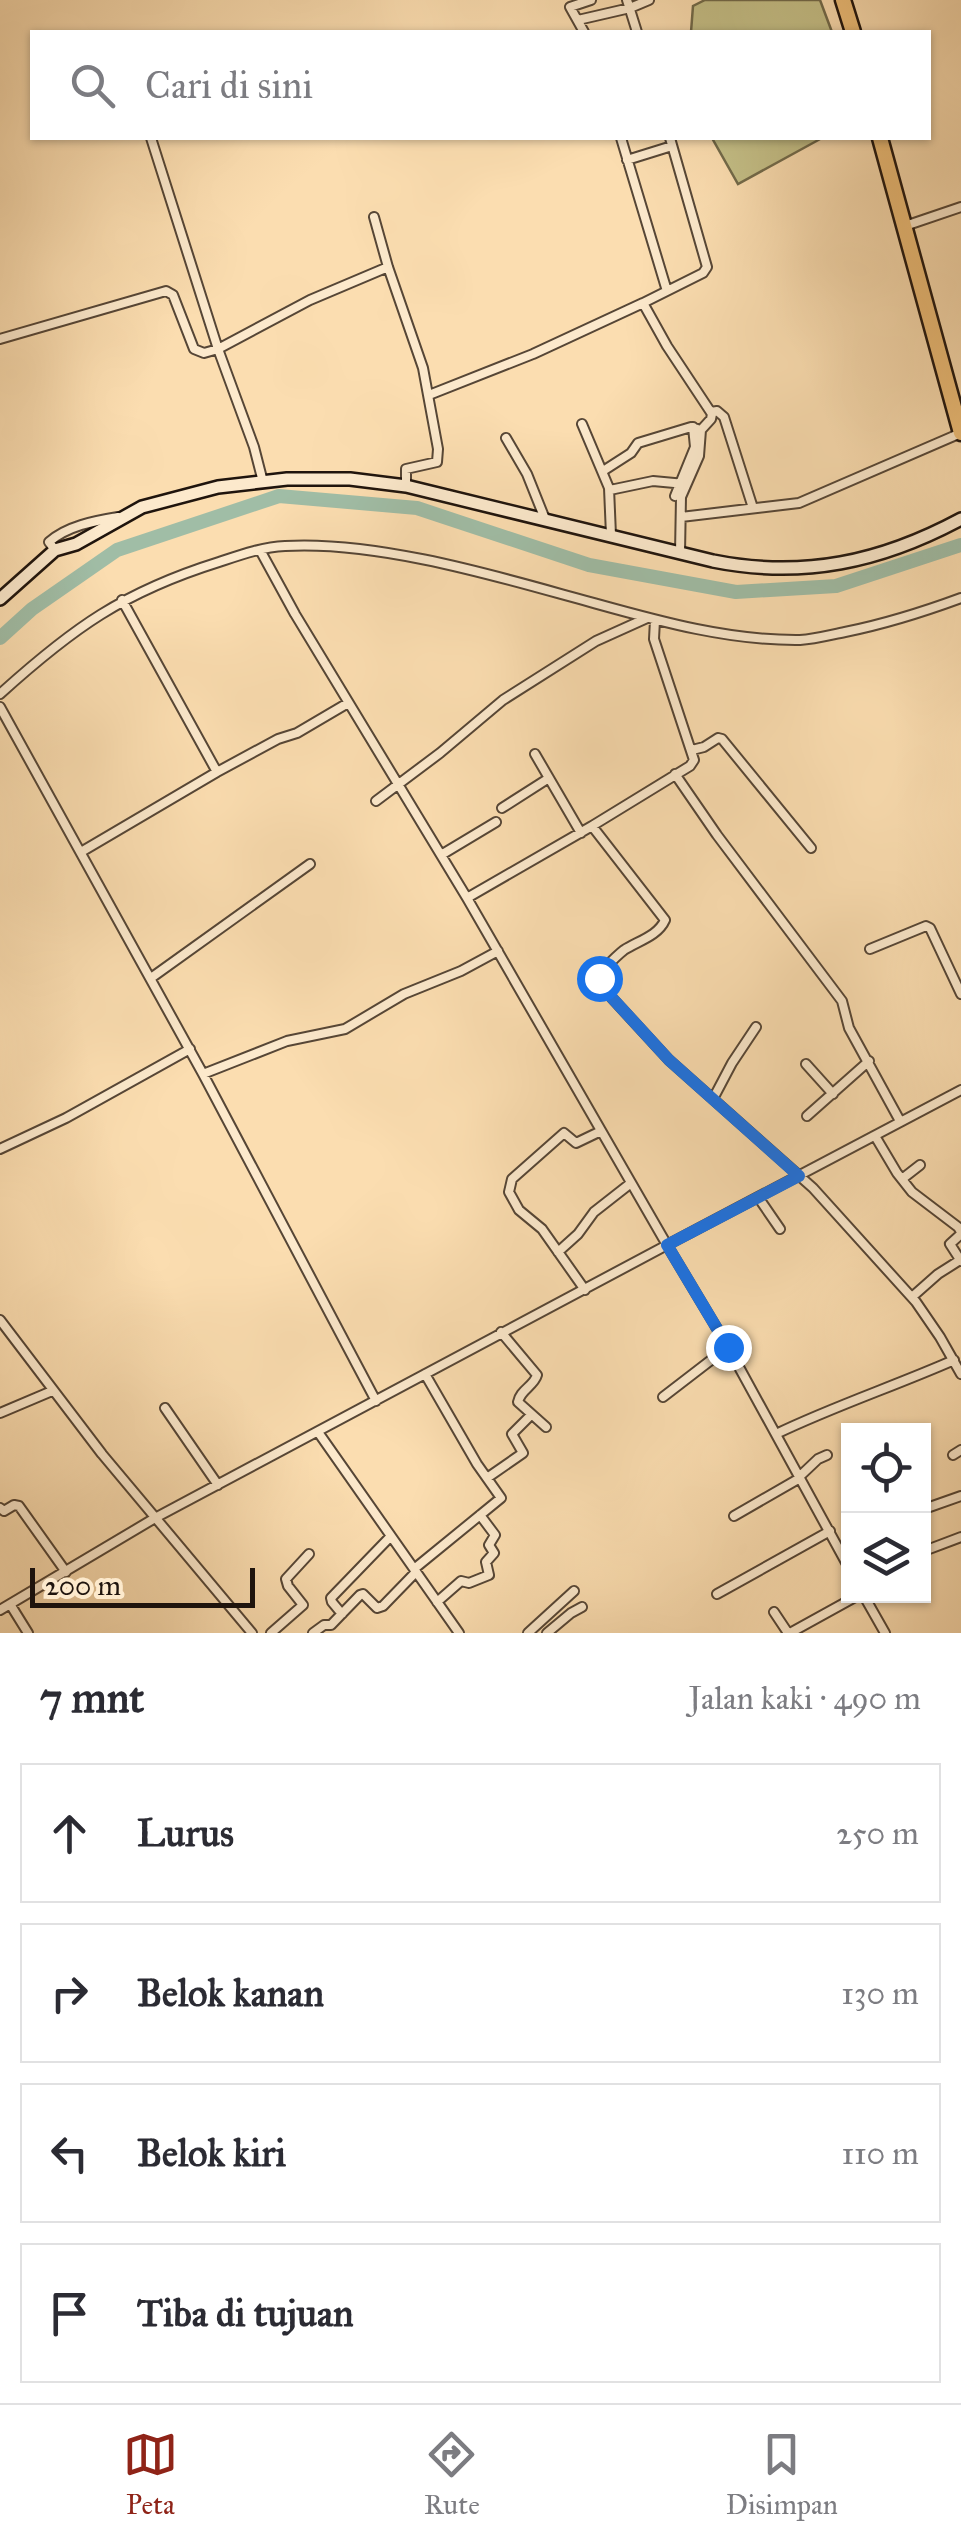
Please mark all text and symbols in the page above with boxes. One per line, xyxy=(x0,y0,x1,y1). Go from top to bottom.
search box xyxy=(30,30,931,140)
icon: search xyxy=(65,58,120,113)
text: Cari di sini xyxy=(145,62,313,108)
route start xyxy=(577,956,623,1002)
route end xyxy=(706,1325,752,1371)
map controls xyxy=(841,1423,931,1603)
button: locate xyxy=(841,1423,931,1513)
button: layers xyxy=(841,1513,931,1603)
scale bar xyxy=(30,1563,255,1608)
text: 200 m xyxy=(45,1568,121,1603)
text: 7 mnt xyxy=(40,1672,144,1724)
text: Jalan kaki · 490 m xyxy=(689,1679,921,1718)
icon: ahead xyxy=(42,1806,97,1861)
text: Lurus xyxy=(137,1810,234,1856)
text: 250 m xyxy=(836,1814,919,1853)
icon: right xyxy=(42,1966,97,2021)
text: Belok kanan xyxy=(137,1970,324,2016)
text: 130 m xyxy=(841,1974,919,2013)
icon: left xyxy=(42,2126,97,2181)
text: Belok kiri xyxy=(137,2130,286,2176)
text: 110 m xyxy=(841,2134,919,2173)
icon: arrive xyxy=(42,2286,97,2341)
text: Tiba di tujuan xyxy=(137,2290,354,2336)
tab: Peta xyxy=(123,2427,178,2522)
tab: Rute xyxy=(424,2427,480,2522)
tab: Disimpan xyxy=(726,2427,838,2522)

